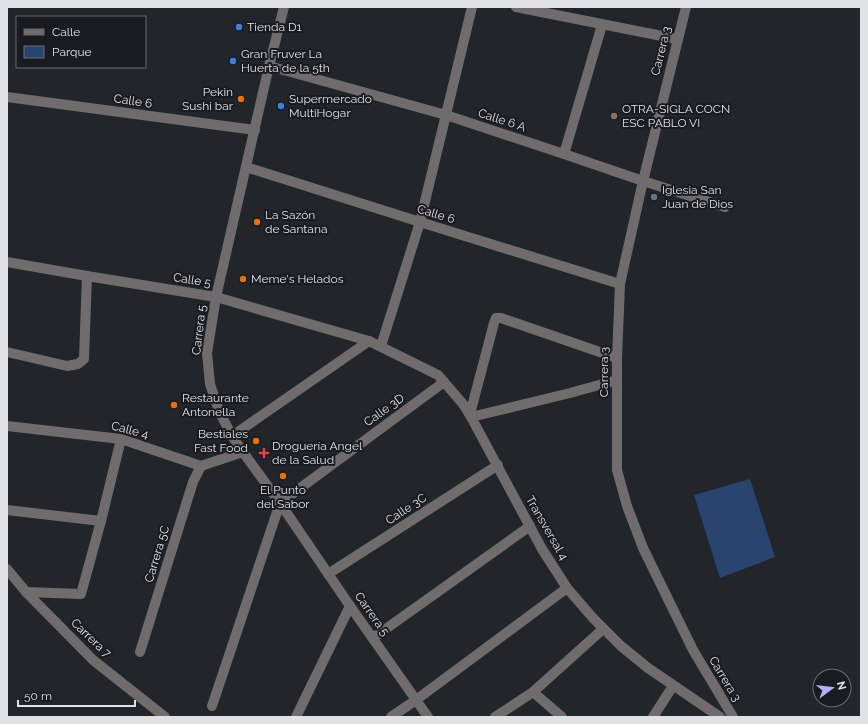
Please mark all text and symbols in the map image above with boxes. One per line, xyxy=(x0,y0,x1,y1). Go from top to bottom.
legend xyxy=(16,16,146,68)
place label: Tienda D1 xyxy=(247,20,302,34)
marker: Tienda D1 xyxy=(234,22,244,32)
text: Calle xyxy=(52,25,80,39)
street label: Carrera 3 xyxy=(648,25,674,77)
text: Parque xyxy=(52,45,92,59)
place label: Gran Fruver La Huerta de la 5th xyxy=(241,47,330,75)
marker: Gran Fruver La Huerta de la 5th xyxy=(228,56,238,66)
place label: Pekin Sushi bar xyxy=(182,85,234,113)
street label: Calle 6 xyxy=(113,91,153,111)
place label: Supermercado MultiHogar xyxy=(289,92,372,120)
marker: Pekin Sushi bar xyxy=(236,94,246,104)
marker: Supermercado MultiHogar xyxy=(276,101,286,111)
place label: OTRA-SIGLA COCN ESC PABLO VI xyxy=(622,102,730,130)
street label: Calle 6 A xyxy=(476,106,528,134)
marker: OTRA-SIGLA COCN ESC PABLO VI xyxy=(609,111,619,121)
place label: Iglesia San Juan de Dios xyxy=(662,183,733,211)
marker: Iglesia San Juan de Dios xyxy=(649,192,659,202)
street label: Calle 6 xyxy=(415,202,457,226)
place label: La Sazón de Santana xyxy=(265,208,327,236)
marker: La Sazón de Santana xyxy=(252,217,262,227)
street label: Calle 5 xyxy=(172,270,212,290)
place label: Meme's Helados xyxy=(251,272,344,286)
marker: Meme's Helados xyxy=(238,274,248,284)
street label: Carrera 5 xyxy=(189,304,209,356)
street label: Carrera 3 xyxy=(597,347,611,397)
street label: Calle 3D xyxy=(361,390,407,429)
place label: Restaurante Antonella xyxy=(182,391,249,419)
marker: Restaurante Antonella xyxy=(169,400,179,410)
street label: Calle 4 xyxy=(110,419,151,441)
place label: Bestiales Fast Food xyxy=(194,427,248,455)
marker: Bestiales Fast Food xyxy=(251,436,261,446)
place label: Droguería Angel de la Salud xyxy=(272,439,363,467)
marker: Droguería Angel de la Salud xyxy=(259,448,269,458)
marker: El Punto del Sabor xyxy=(278,471,288,481)
place label: El Punto del Sabor xyxy=(256,483,310,511)
street label: Calle 3C xyxy=(383,491,429,527)
street label: Transversal 4 xyxy=(523,493,571,563)
street label: Carrera 5C xyxy=(142,524,172,584)
street label: Carrera 5 xyxy=(352,589,392,639)
street label: Carrera 7 xyxy=(68,616,114,661)
street label: Carrera 3 xyxy=(706,654,744,704)
north arrow xyxy=(812,668,852,708)
text: N xyxy=(834,680,849,691)
scale bar xyxy=(18,682,135,708)
text: 50 m xyxy=(24,689,52,703)

